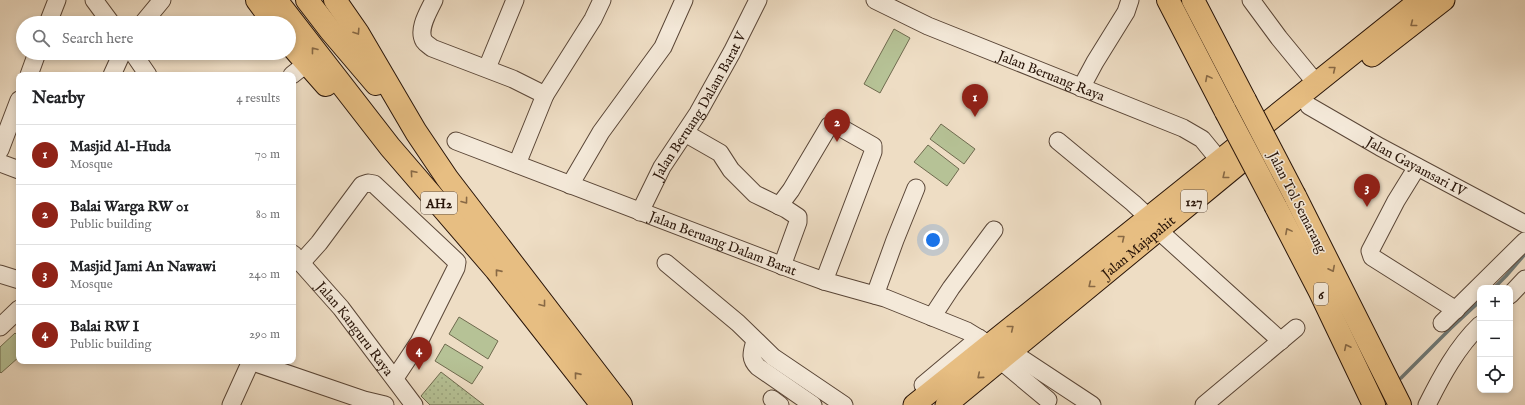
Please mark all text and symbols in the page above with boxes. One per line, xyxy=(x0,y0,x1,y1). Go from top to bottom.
search box xyxy=(16,16,296,60)
one-way arrow xyxy=(1410,20,1417,27)
icon: search xyxy=(30,27,52,49)
one-way arrow xyxy=(352,28,360,35)
street label: Jalan Beruang Dalam Barat V xyxy=(648,28,751,184)
text: Search here xyxy=(62,29,133,48)
street label: Jalan Beruang Raya xyxy=(993,46,1108,106)
one-way arrow xyxy=(312,47,319,54)
one-way arrow xyxy=(1328,67,1335,74)
one-way arrow xyxy=(1206,74,1213,82)
pin: 1 xyxy=(962,84,988,117)
text: Nearby xyxy=(32,88,85,109)
text: 4 results xyxy=(236,90,280,107)
pin: 2 xyxy=(824,109,850,142)
street label: Jalan Gayamsari IV xyxy=(1361,132,1470,201)
text: Masjid Al-Huda xyxy=(70,137,171,156)
text: 1 xyxy=(43,146,47,163)
text: 70 m xyxy=(255,146,280,163)
street label: Jalan Tol Semarang xyxy=(1263,147,1331,257)
text: Mosque xyxy=(70,156,113,173)
one-way arrow xyxy=(411,170,418,178)
one-way arrow xyxy=(1222,172,1229,179)
pin: 3 xyxy=(1354,174,1380,207)
road number: 127 xyxy=(1181,190,1207,212)
road number: AH2 xyxy=(421,192,457,214)
one-way arrow xyxy=(460,196,467,203)
text: Balai Warga RW 01 xyxy=(70,197,189,216)
text: 2 xyxy=(42,206,48,223)
text: 80 m xyxy=(256,206,280,223)
street label: Jalan Beruang Dalam Barat xyxy=(645,207,799,280)
street label: Jalan Majapahit xyxy=(1097,212,1180,284)
text: Public building xyxy=(70,216,152,233)
one-way arrow xyxy=(1286,228,1293,236)
your location xyxy=(923,230,943,250)
one-way arrow xyxy=(1118,235,1125,242)
text: Masjid Jami An Nawawi xyxy=(70,257,216,276)
one-way arrow xyxy=(1327,264,1334,272)
text: 3 xyxy=(43,266,47,283)
text: 240 m xyxy=(248,266,280,283)
one-way arrow xyxy=(495,269,502,276)
text: Mosque xyxy=(70,276,113,293)
street label: Jalan Kanguru Raya xyxy=(310,277,397,381)
one-way arrow xyxy=(1089,280,1096,287)
road number: 6 xyxy=(1314,283,1328,305)
map controls xyxy=(1477,285,1513,393)
button: + xyxy=(1477,285,1513,321)
one-way arrow xyxy=(538,300,545,307)
text: Balai RW I xyxy=(70,317,139,336)
button: − xyxy=(1477,321,1513,357)
text: 4 xyxy=(42,326,48,343)
text: 290 m xyxy=(249,326,280,343)
one-way arrow xyxy=(1006,326,1013,333)
text: Public building xyxy=(70,336,152,353)
pin: 4 xyxy=(406,337,432,370)
one-way arrow xyxy=(1344,344,1352,352)
button: locate xyxy=(1477,357,1513,393)
one-way arrow xyxy=(575,372,582,379)
one-way arrow xyxy=(978,372,985,379)

